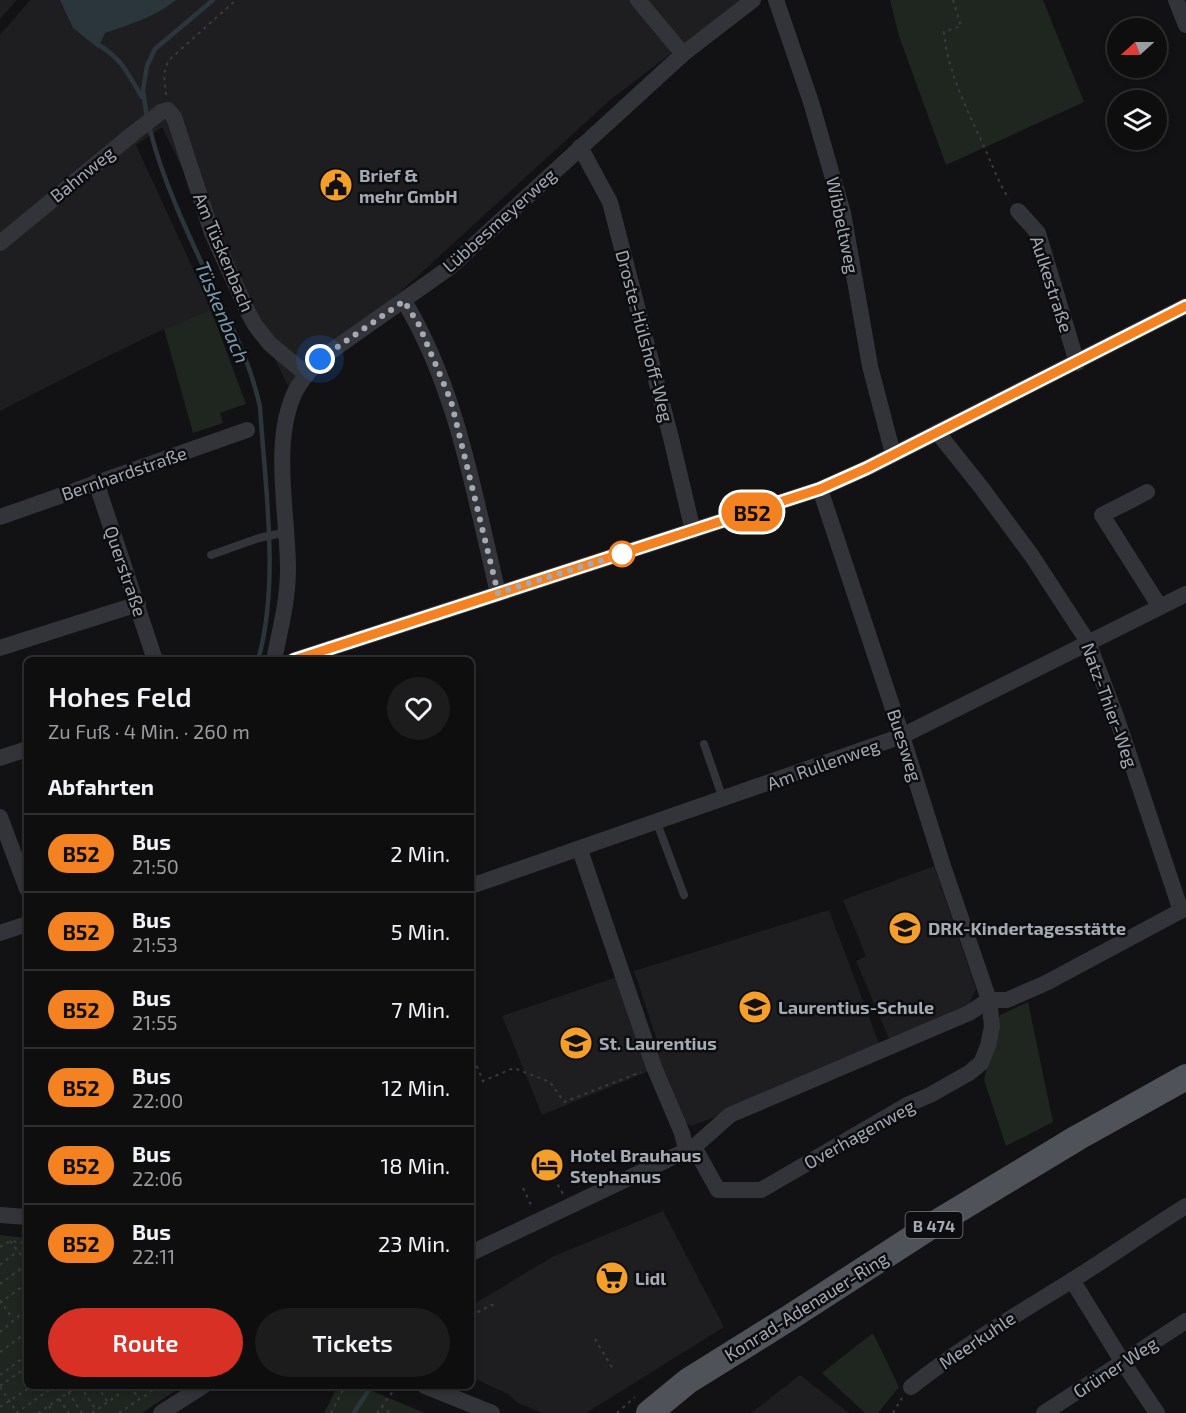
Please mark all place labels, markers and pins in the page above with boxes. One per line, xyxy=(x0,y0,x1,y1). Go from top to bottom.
place label: Brief & mehr GmbH xyxy=(359,164,458,207)
public building icon: Brief & mehr GmbH xyxy=(318,167,354,203)
unlabelled marker xyxy=(609,541,635,567)
school or university icon: DRK-Kindertagesstätte xyxy=(887,910,923,946)
place label: DRK-Kindertagesstätte xyxy=(928,917,1126,939)
school or university icon: Laurentius-Schule xyxy=(737,989,773,1025)
place label: Laurentius-Schule xyxy=(778,996,934,1018)
school or university icon: St. Laurentius xyxy=(558,1025,594,1061)
place label: St. Laurentius xyxy=(599,1032,717,1054)
place label: Hotel Brauhaus Stephanus xyxy=(570,1144,701,1187)
hotel icon: Hotel Brauhaus Stephanus xyxy=(529,1147,565,1183)
supermarket icon: Lidl xyxy=(594,1260,630,1296)
place label: Lidl xyxy=(635,1267,666,1289)

